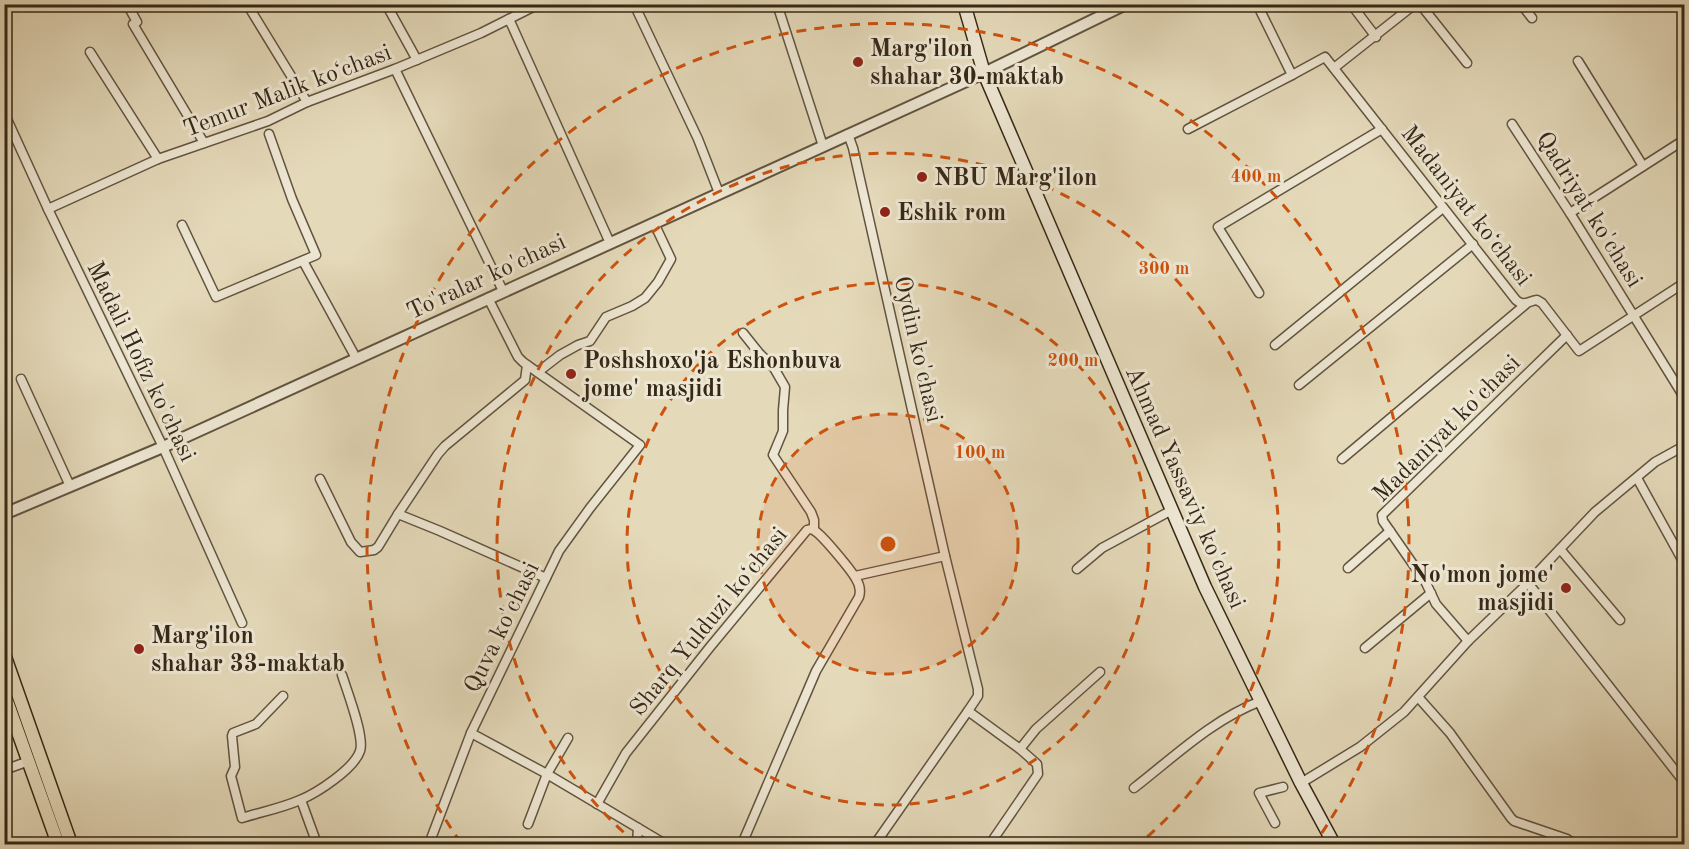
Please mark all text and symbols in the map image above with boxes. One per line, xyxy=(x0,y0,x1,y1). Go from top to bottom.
place label: Marg'ilon shahar 30-maktab xyxy=(870,38,1064,90)
street label: Temur Malik koʻchasi xyxy=(180,41,395,143)
marker: Marg'ilon shahar 30-maktab xyxy=(851,55,865,69)
street label: Madaniyat koʻchasi xyxy=(1396,122,1535,291)
street label: Qadriyat ko'chasi xyxy=(1531,128,1646,292)
place label: NBU Marg'ilon xyxy=(934,167,1097,191)
text: 400 m xyxy=(1231,168,1281,186)
marker: NBU Marg'ilon xyxy=(915,170,929,184)
place label: Eshik rom xyxy=(897,202,1006,226)
marker: Eshik rom xyxy=(878,205,892,219)
street label: To'ralar ko'chasi xyxy=(404,231,570,325)
street label: Madali Hofiz ko'chasi xyxy=(81,258,199,466)
text: 300 m xyxy=(1139,260,1189,278)
street label: Oydin ko'chasi xyxy=(889,274,946,425)
place label: Poshshoxo'ja Eshonbuva jome' masjidi xyxy=(581,350,841,402)
street label: Madaniyat ko'chasi xyxy=(1369,351,1526,508)
text: 200 m xyxy=(1048,352,1098,370)
street label: Ahmad Yassaviy ko'chasi xyxy=(1120,363,1248,613)
marker: Poshshoxo'ja Eshonbuva jome' masjidi xyxy=(564,367,578,381)
text: 100 m xyxy=(955,444,1005,462)
street label: Sharq Yulduzi koʻchasi xyxy=(626,523,793,721)
centre of rings xyxy=(878,534,898,554)
street label: Quva ko'chasi xyxy=(461,559,545,697)
place label: No'mon jome' masjidi xyxy=(1410,564,1554,616)
marker: No'mon jome' masjidi xyxy=(1559,581,1573,595)
place label: Marg'ilon shahar 33-maktab xyxy=(151,625,345,677)
marker: Marg'ilon shahar 33-maktab xyxy=(132,642,146,656)

